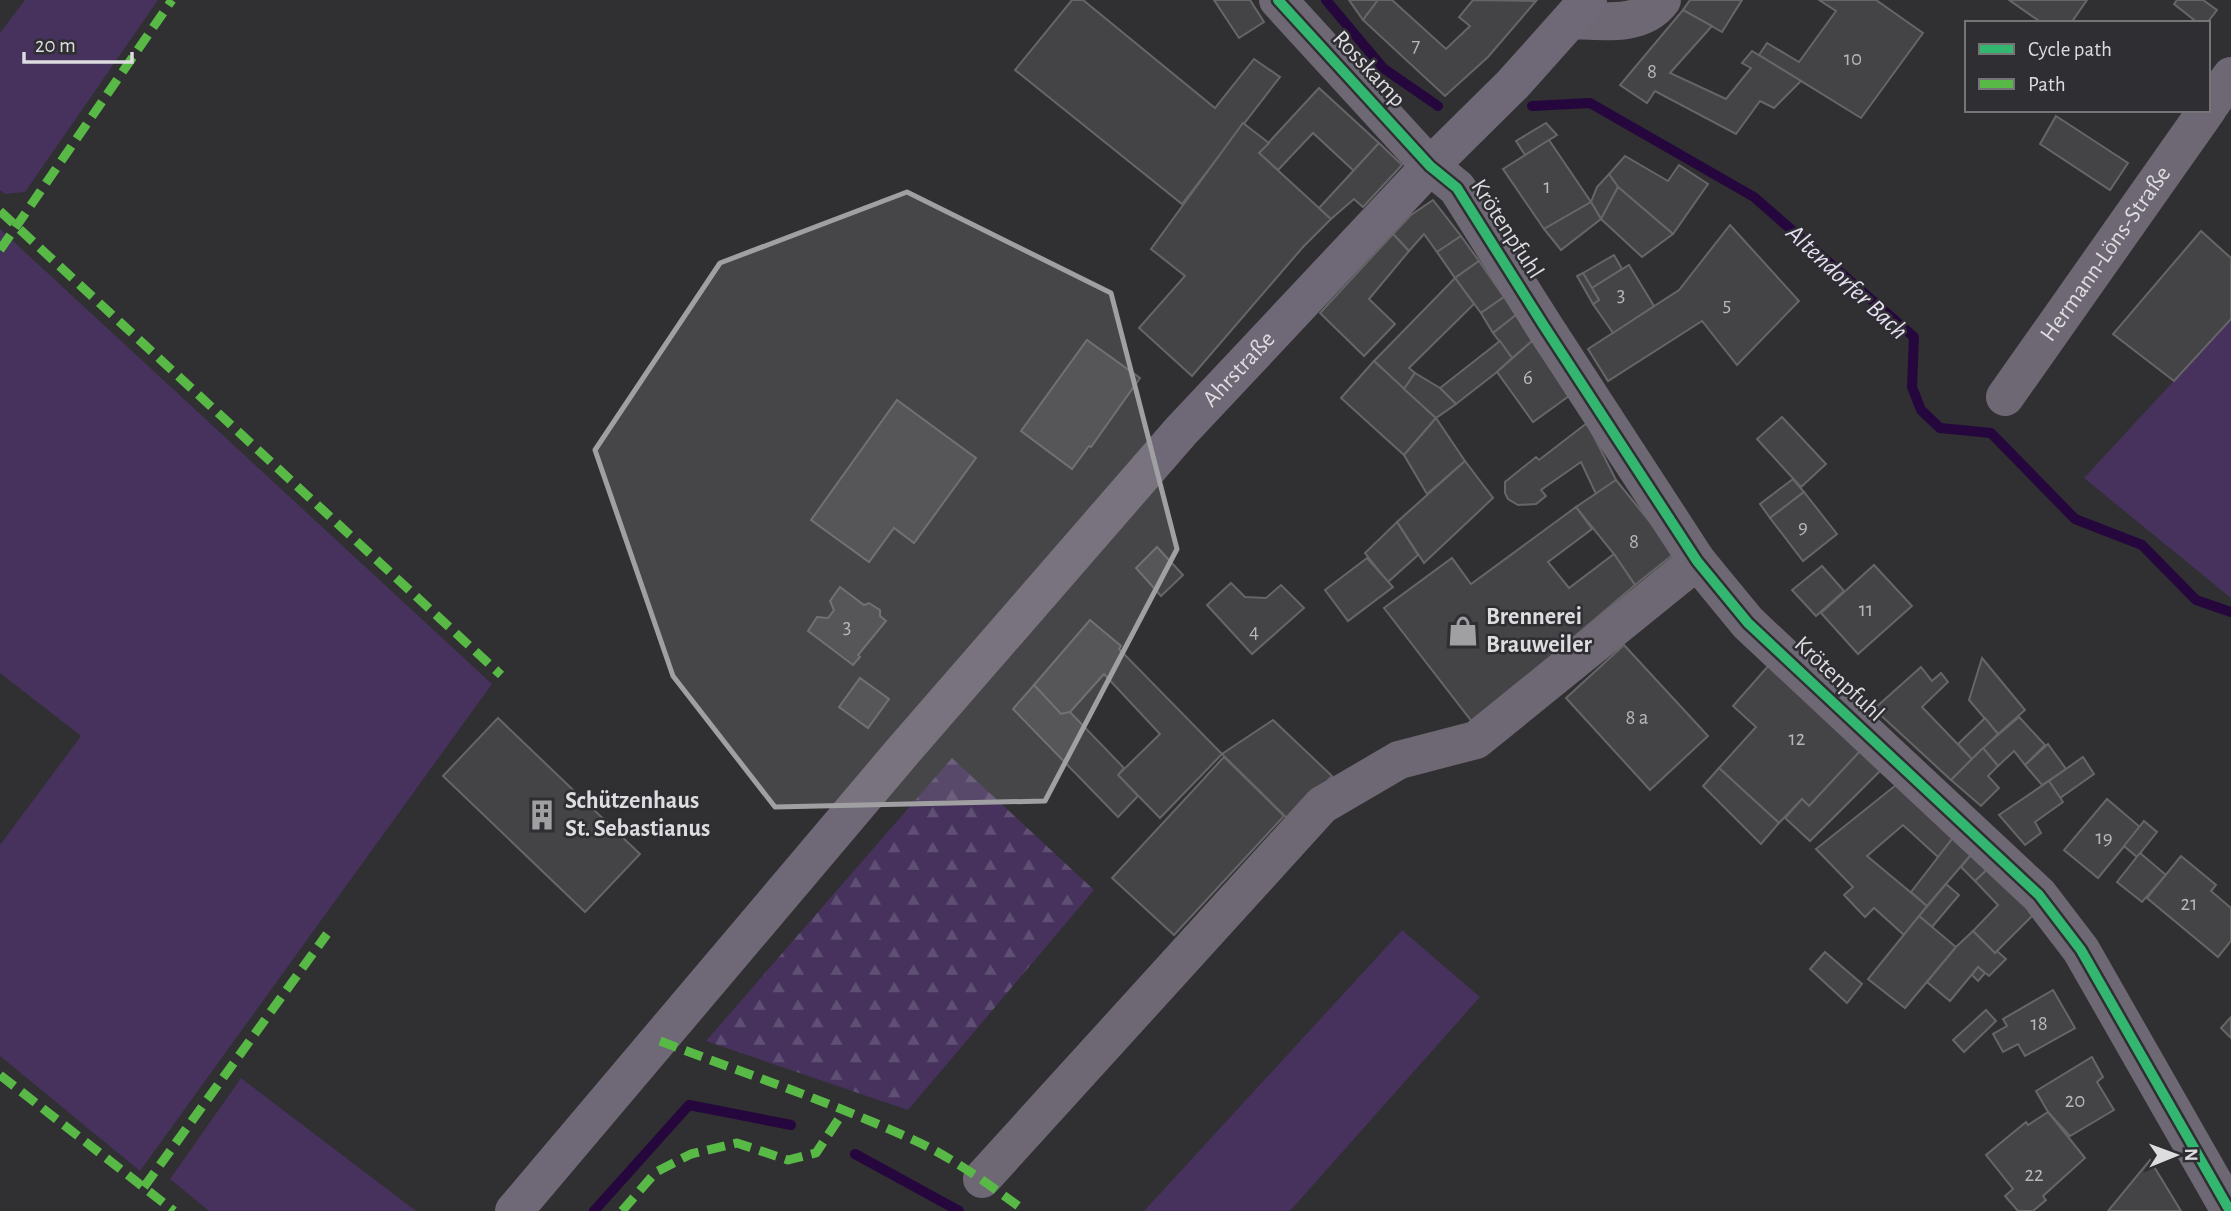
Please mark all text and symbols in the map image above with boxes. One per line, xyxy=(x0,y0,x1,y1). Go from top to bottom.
scale bar xyxy=(24,21,133,65)
legend xyxy=(1965,21,2210,112)
street label: Rosskamp xyxy=(1328,26,1410,112)
text: 20 m xyxy=(35,35,76,56)
house number: 7 xyxy=(1412,35,1421,56)
text: Cycle path xyxy=(2028,39,2112,60)
house number: 10 xyxy=(1844,48,1862,69)
house number: 8 xyxy=(1647,61,1657,82)
text: Path xyxy=(2028,74,2066,95)
street label: Hermann-Löns-Straße xyxy=(2036,162,2175,346)
street label: Krötenpfuhl xyxy=(1466,175,1548,283)
house number: 1 xyxy=(1543,176,1551,197)
water label: Altendorfer Bach xyxy=(1781,219,1913,345)
house number: 3 xyxy=(1617,284,1625,305)
house number: 5 xyxy=(1723,294,1731,315)
street label: Ahrstraße xyxy=(1198,327,1280,412)
house number: 6 xyxy=(1523,367,1533,388)
house number: 9 xyxy=(1798,516,1808,537)
house number: 8 xyxy=(1629,531,1639,552)
house number: 11 xyxy=(1859,599,1873,620)
place label: Brennerei Brauweiler xyxy=(1486,605,1592,657)
shop icon: Brennerei Brauweiler xyxy=(1446,614,1480,648)
house number: 3 xyxy=(843,616,851,637)
house number: 4 xyxy=(1249,621,1259,642)
street label: Krötenpfuhl xyxy=(1790,632,1888,726)
house number: 8 a xyxy=(1625,707,1649,728)
house number: 12 xyxy=(1789,728,1805,749)
place label: Schützenhaus St. Sebastianus xyxy=(565,789,710,841)
building icon: Schützenhaus St. Sebastianus xyxy=(525,798,559,832)
house number: 19 xyxy=(2095,827,2113,848)
house number: 21 xyxy=(2181,893,2197,914)
house number: 18 xyxy=(2030,1013,2048,1034)
house number: 20 xyxy=(2065,1090,2085,1111)
north arrow xyxy=(2140,1120,2210,1190)
text: N xyxy=(2181,1148,2200,1162)
house number: 22 xyxy=(2024,1164,2044,1185)

